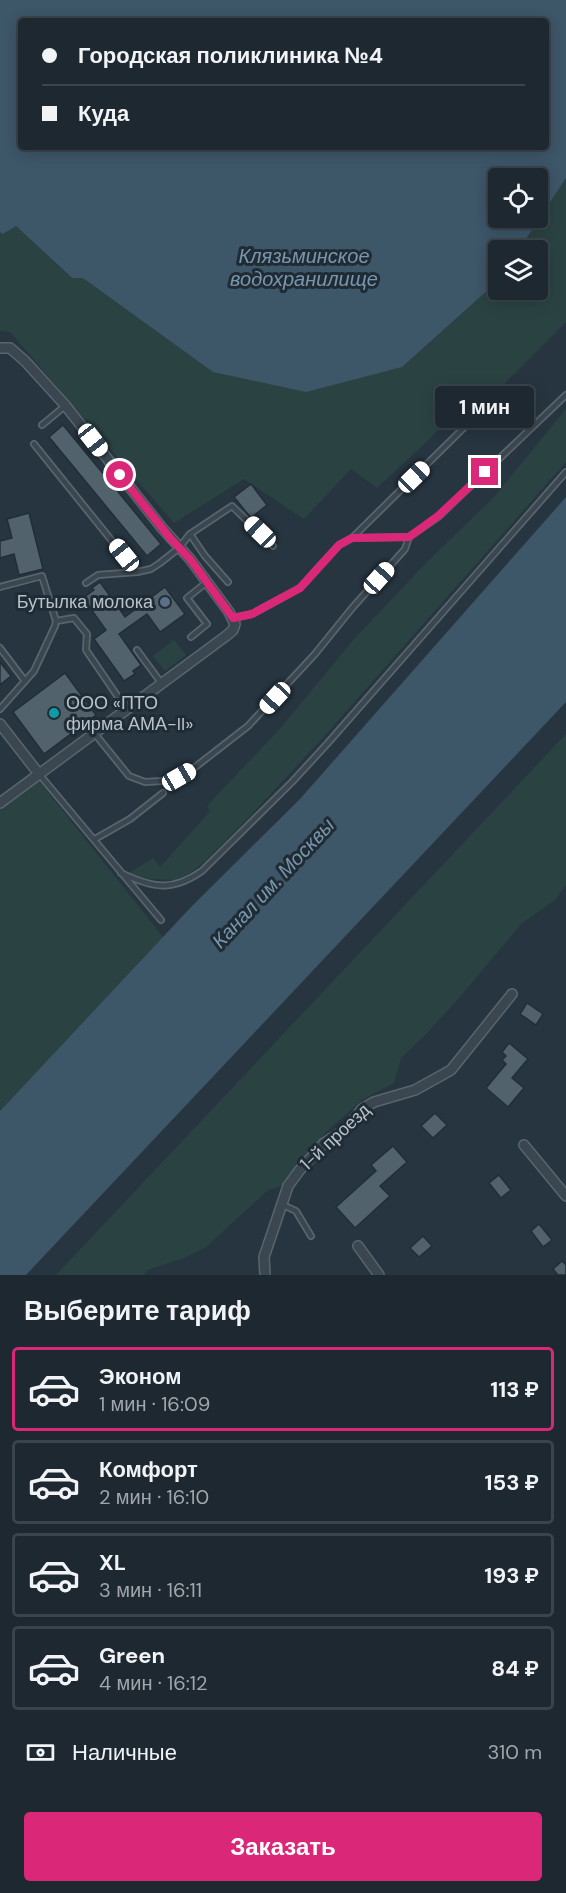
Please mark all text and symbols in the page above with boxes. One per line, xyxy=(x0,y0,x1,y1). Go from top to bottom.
text: Городская поликлиника №4 xyxy=(78,41,383,70)
text: Куда xyxy=(78,99,129,128)
map controls xyxy=(488,168,548,300)
button: locate xyxy=(488,168,548,228)
button: layers xyxy=(488,240,548,300)
water label: Клязьминское водохранилище xyxy=(230,243,378,292)
callout: 1 мин xyxy=(436,385,534,427)
text: 1 мин xyxy=(459,394,510,420)
car xyxy=(75,420,111,460)
car xyxy=(395,458,433,496)
route end xyxy=(471,458,498,485)
route start xyxy=(106,461,133,488)
car xyxy=(241,513,279,551)
car xyxy=(106,535,142,575)
car xyxy=(360,559,398,597)
place label: Бутылка молока xyxy=(17,590,154,614)
marker: Бутылка молока xyxy=(158,595,172,609)
car xyxy=(256,679,294,717)
place label: ООО «ПТО фирма АМА-II» xyxy=(66,691,193,736)
marker: ООО «ПТО фирма АМА-II» xyxy=(47,706,61,720)
car xyxy=(159,760,199,794)
water label: Канал им. Москвы xyxy=(206,812,340,954)
street label: 1-й проезд xyxy=(295,1098,376,1176)
text: Выберите тариф xyxy=(24,1293,251,1328)
icon: car xyxy=(27,1362,81,1416)
text: Эконом xyxy=(99,1362,182,1391)
text: 113 ₽ xyxy=(490,1375,539,1404)
text: 1 мин · 16:09 xyxy=(99,1391,210,1417)
icon: car xyxy=(27,1455,81,1509)
text: Комфорт xyxy=(99,1455,198,1484)
text: 153 ₽ xyxy=(484,1468,539,1497)
text: 2 мин · 16:10 xyxy=(99,1484,209,1510)
icon: car xyxy=(27,1548,81,1602)
text: XL xyxy=(99,1548,126,1577)
text: 193 ₽ xyxy=(484,1561,539,1590)
text: 3 мин · 16:11 xyxy=(99,1577,202,1603)
icon: car xyxy=(27,1641,81,1695)
text: Green xyxy=(99,1641,165,1670)
text: 84 ₽ xyxy=(491,1654,539,1683)
text: 4 мин · 16:12 xyxy=(99,1670,208,1696)
icon: cash xyxy=(24,1736,57,1769)
text: Наличные xyxy=(72,1738,177,1767)
text: 310 m xyxy=(487,1739,542,1765)
button: Заказать xyxy=(24,1812,542,1881)

